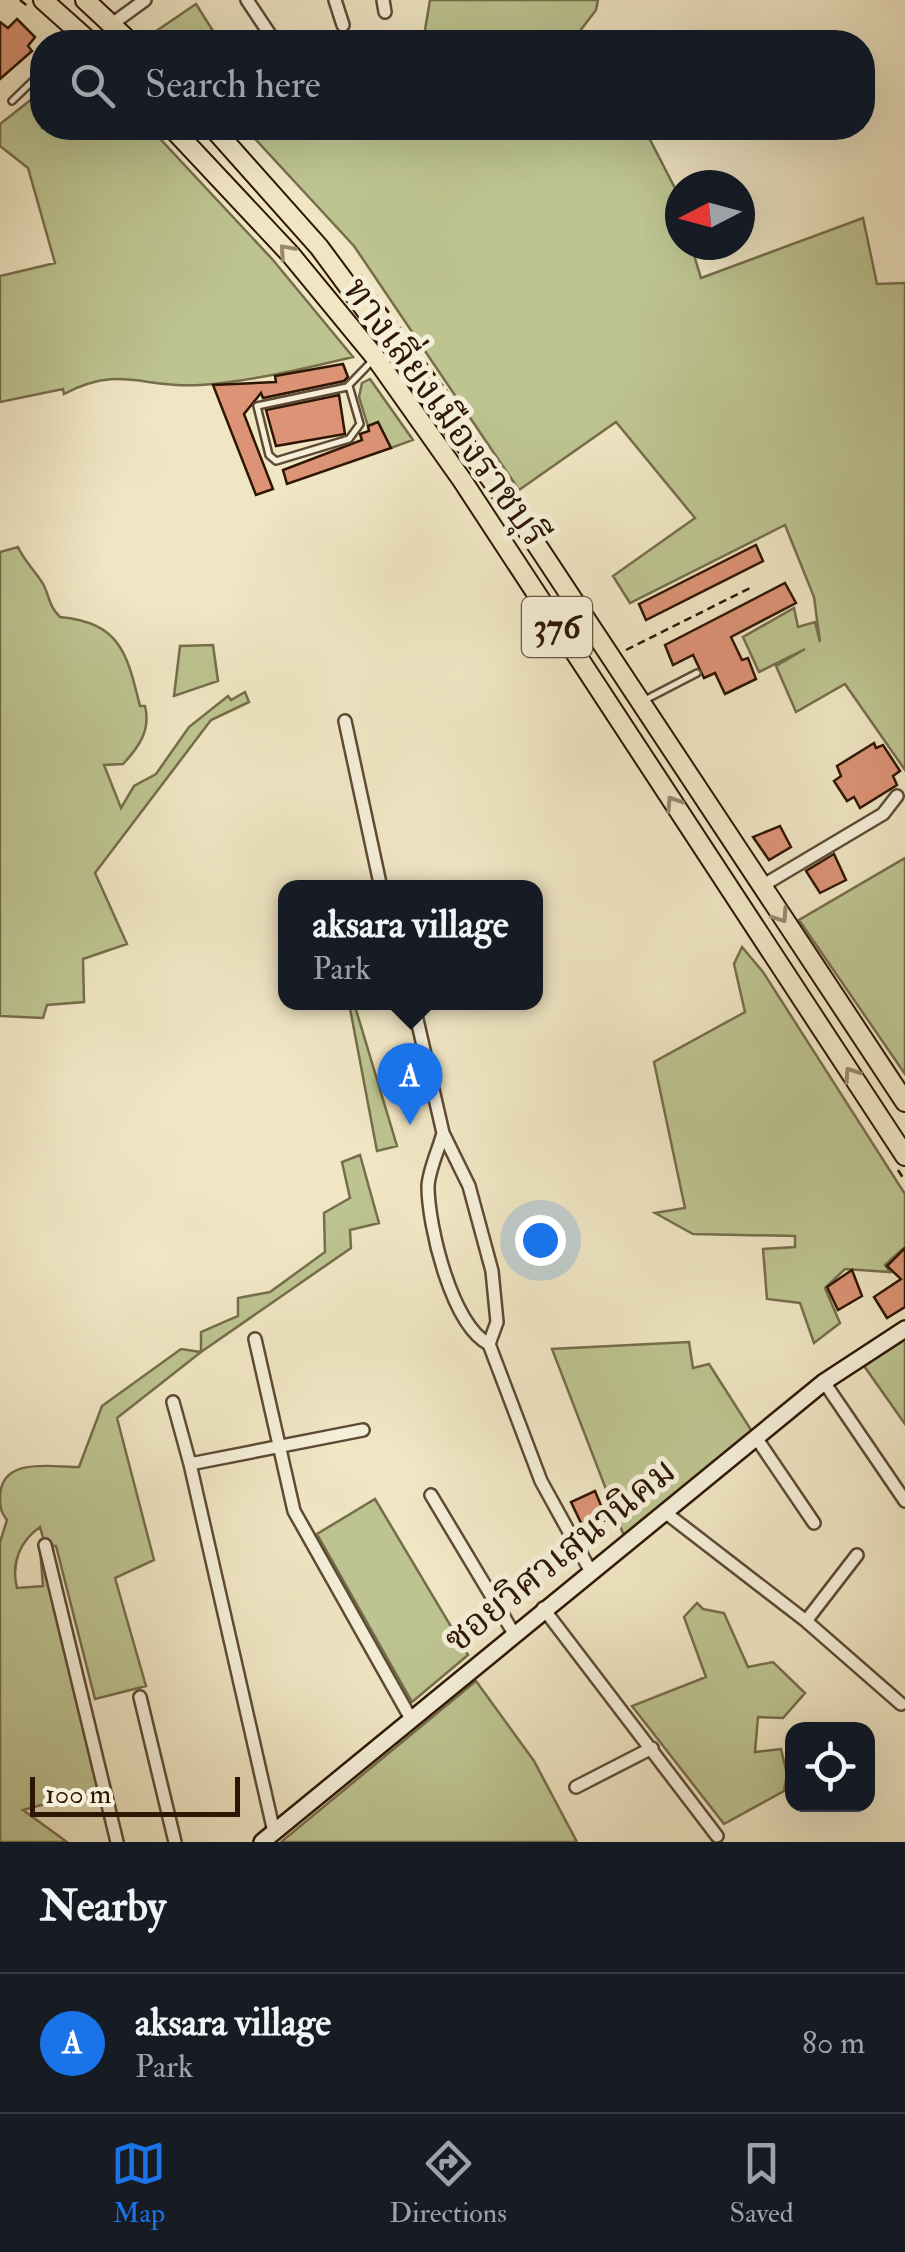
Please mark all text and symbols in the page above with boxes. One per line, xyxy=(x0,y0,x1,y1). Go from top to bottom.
search box xyxy=(30,30,875,140)
icon: search xyxy=(65,58,120,113)
text: Search here xyxy=(145,61,321,109)
north arrow xyxy=(665,170,755,260)
one-way arrow xyxy=(279,244,297,262)
street label: ทางเลี่ยงเมืองราชบุรี xyxy=(332,265,564,556)
road number: 376 xyxy=(522,597,592,657)
one-way arrow xyxy=(666,795,685,813)
popup xyxy=(278,880,543,1010)
text: aksara village xyxy=(312,901,509,949)
one-way arrow xyxy=(769,904,787,923)
text: Park xyxy=(312,949,371,989)
pin: A xyxy=(378,1042,442,1125)
one-way arrow xyxy=(845,1067,863,1086)
your location xyxy=(515,1215,566,1266)
street label: ซอยวิศวเสนานิคม xyxy=(434,1447,686,1663)
map controls xyxy=(785,1722,875,1812)
button: locate xyxy=(785,1722,875,1812)
scale bar xyxy=(30,1772,240,1816)
text: 100 m xyxy=(45,1777,111,1812)
text: Nearby xyxy=(40,1881,166,1933)
text: aksara village xyxy=(135,1999,331,2047)
text: A xyxy=(62,2023,83,2063)
text: 80 m xyxy=(802,2023,865,2063)
text: Park xyxy=(135,2047,193,2087)
tab: Map xyxy=(111,2136,166,2231)
tab: Directions xyxy=(389,2136,507,2231)
tab: Saved xyxy=(730,2136,794,2231)

